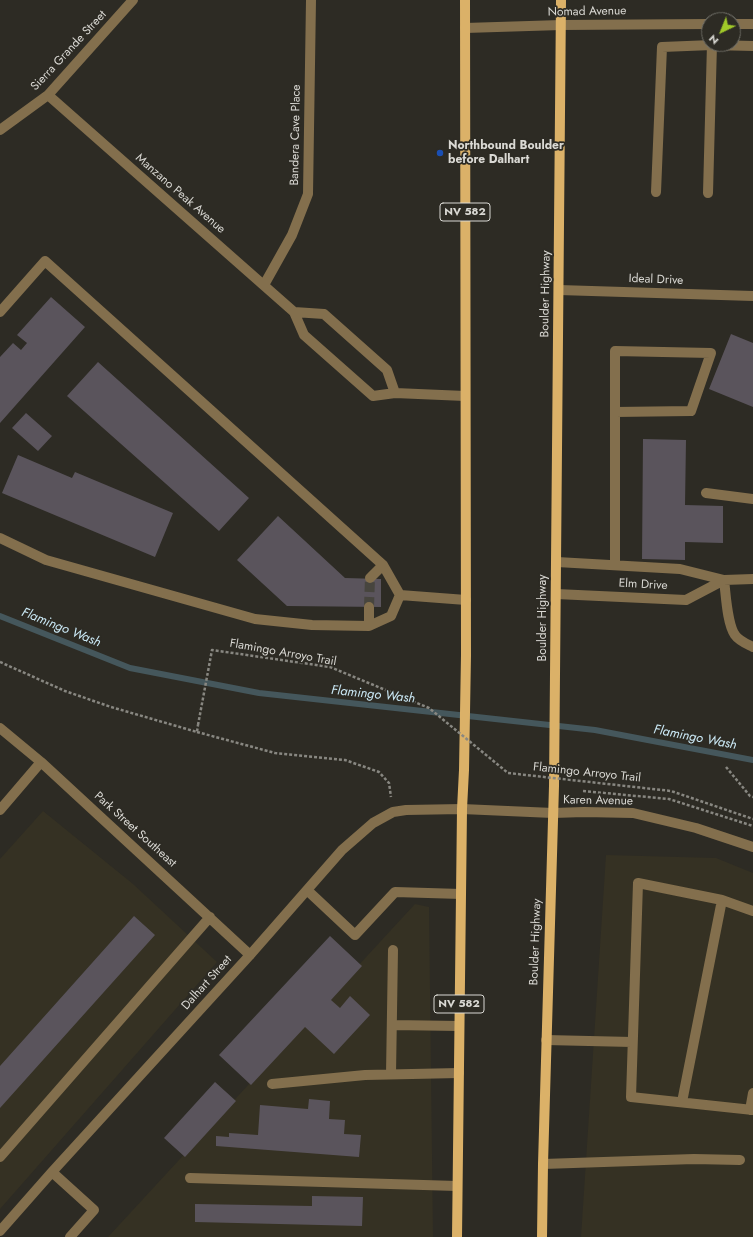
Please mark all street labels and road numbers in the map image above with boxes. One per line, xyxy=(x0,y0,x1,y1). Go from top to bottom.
street label: Nomad Avenue xyxy=(547,4,627,20)
street label: Sierra Grande Street xyxy=(28,8,110,94)
street label: Bandera Cave Place xyxy=(288,84,304,186)
street label: Manzano Peak Avenue xyxy=(132,151,228,237)
road number: NV 582 xyxy=(440,203,490,221)
street label: Boulder Highway xyxy=(538,250,554,338)
street label: Ideal Drive xyxy=(628,272,684,288)
street label: Boulder Highway xyxy=(536,575,550,661)
street label: Elm Drive xyxy=(618,577,668,593)
street label: Flamingo Arroyo Trail xyxy=(228,637,338,669)
street label: Flamingo Arroyo Trail xyxy=(532,760,642,786)
street label: Park Street Southeast xyxy=(91,789,179,871)
street label: Karen Avenue xyxy=(563,793,633,809)
street label: Boulder Highway xyxy=(527,898,545,986)
street label: Dalhart Street xyxy=(179,953,235,1013)
road number: NV 582 xyxy=(434,995,484,1013)

